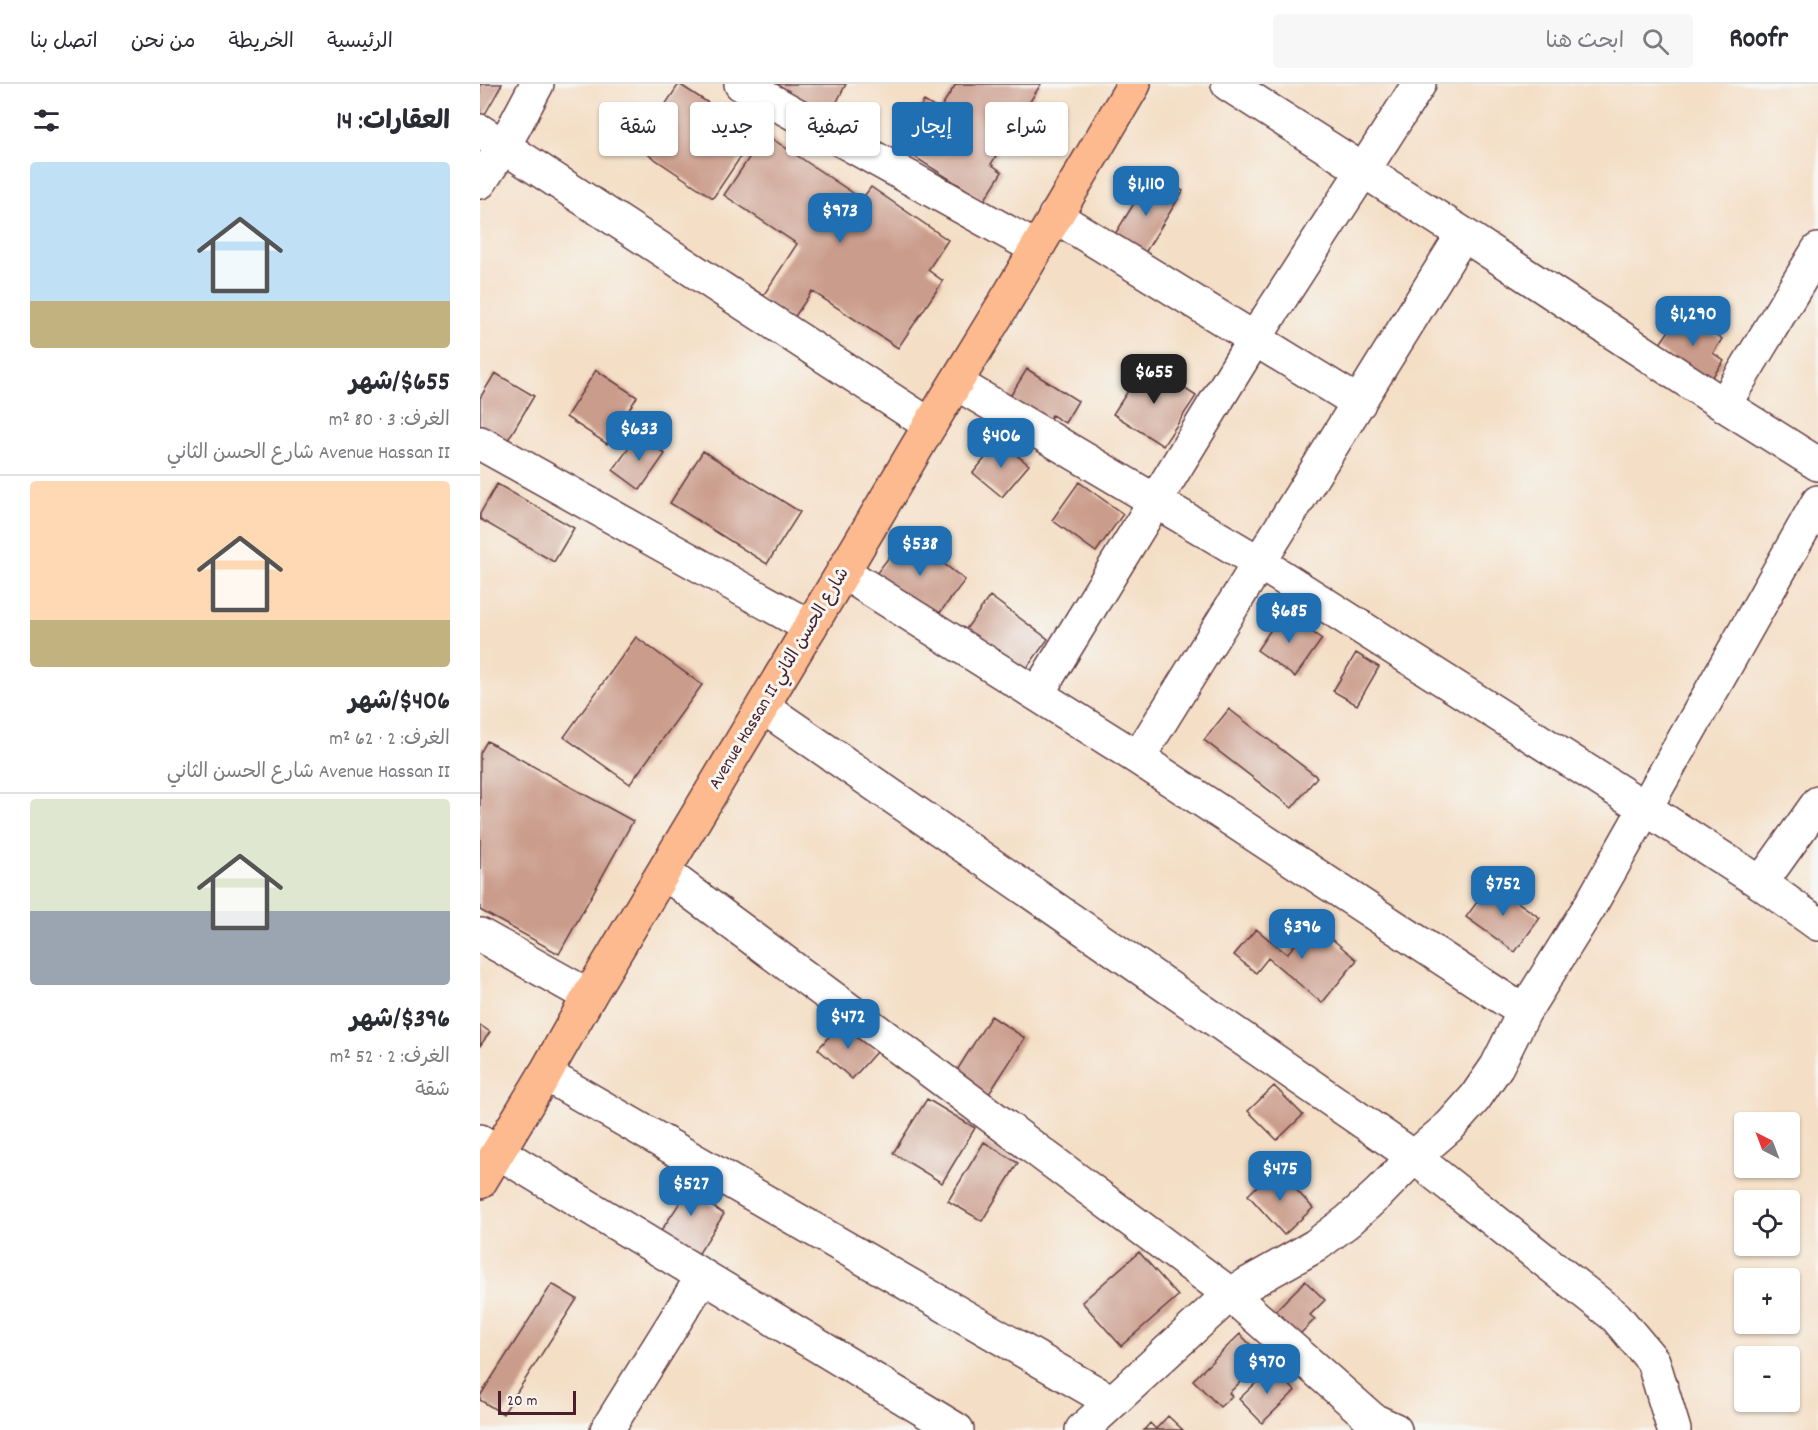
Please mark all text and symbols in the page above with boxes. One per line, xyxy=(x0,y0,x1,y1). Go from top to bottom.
search box xyxy=(1273,14,1693,68)
text: Roofr xyxy=(1729,21,1788,61)
icon: search xyxy=(1639,25,1672,58)
text: ابحث هنا xyxy=(1546,27,1624,58)
text: اتصل بنا xyxy=(30,28,98,58)
text: من نحن xyxy=(131,28,195,58)
text: الخريطة xyxy=(228,28,294,58)
text: الرئيسية xyxy=(327,28,393,58)
chip: شقة xyxy=(599,102,678,156)
chip: جديد xyxy=(690,102,774,156)
chip: تصفية xyxy=(786,102,880,156)
chip: إيجار xyxy=(892,102,973,156)
chip: شراء xyxy=(985,102,1068,156)
icon: filters xyxy=(30,104,63,137)
text: العقارات: 14 xyxy=(336,104,450,141)
pin: $1,110 xyxy=(1097,166,1195,217)
text: $1,110 xyxy=(1127,171,1165,199)
pin: $973 xyxy=(804,193,876,244)
text: $973 xyxy=(822,198,858,226)
icon: home xyxy=(186,201,294,309)
pin: $1,290 xyxy=(1644,296,1742,347)
text: $1,290 xyxy=(1669,301,1717,329)
pin: $655 xyxy=(1118,354,1190,405)
text: $655 xyxy=(1135,359,1173,387)
text: $655/شهر xyxy=(349,365,450,402)
text: الغرف: 3 · 80 m² xyxy=(329,407,450,435)
pin: $633 xyxy=(603,411,675,462)
text: $633 xyxy=(620,416,658,444)
pin: $406 xyxy=(965,418,1037,469)
text: $406 xyxy=(981,423,1021,451)
text: Avenue Hassan II شارع الحسن الثاني xyxy=(167,440,450,468)
icon: home xyxy=(186,520,294,628)
pin: $538 xyxy=(884,526,956,577)
text: $538 xyxy=(902,531,938,559)
street label: Avenue Hassan II شارع الحسن الثاني xyxy=(704,563,857,795)
pin: $685 xyxy=(1253,593,1325,644)
text: $685 xyxy=(1270,598,1308,626)
text: $406/شهر xyxy=(348,684,450,721)
text: الغرف: 2 · 62 m² xyxy=(329,726,450,754)
text: Avenue Hassan II شارع الحسن الثاني xyxy=(167,759,450,787)
icon: home xyxy=(186,838,294,946)
pin: $752 xyxy=(1467,866,1539,917)
text: $752 xyxy=(1485,871,1521,899)
pin: $396 xyxy=(1266,909,1338,960)
text: $396 xyxy=(1283,914,1321,942)
pin: $472 xyxy=(812,999,884,1050)
text: $396/شهر xyxy=(350,1002,450,1039)
text: $472 xyxy=(831,1004,865,1032)
text: الغرف: 2 · 52 m² xyxy=(330,1044,450,1072)
text: شقة xyxy=(415,1077,450,1105)
north arrow xyxy=(1734,1112,1800,1178)
map controls xyxy=(1734,1112,1800,1412)
pin: $475 xyxy=(1244,1151,1316,1202)
text: $475 xyxy=(1262,1156,1298,1184)
pin: $527 xyxy=(655,1166,727,1217)
text: $527 xyxy=(673,1171,709,1199)
button: locate xyxy=(1734,1190,1800,1256)
button: + xyxy=(1734,1268,1800,1334)
pin: $970 xyxy=(1231,1344,1303,1395)
button: − xyxy=(1734,1346,1800,1412)
text: $970 xyxy=(1248,1349,1286,1377)
scale bar xyxy=(498,1388,576,1416)
text: 20 m xyxy=(507,1390,537,1413)

